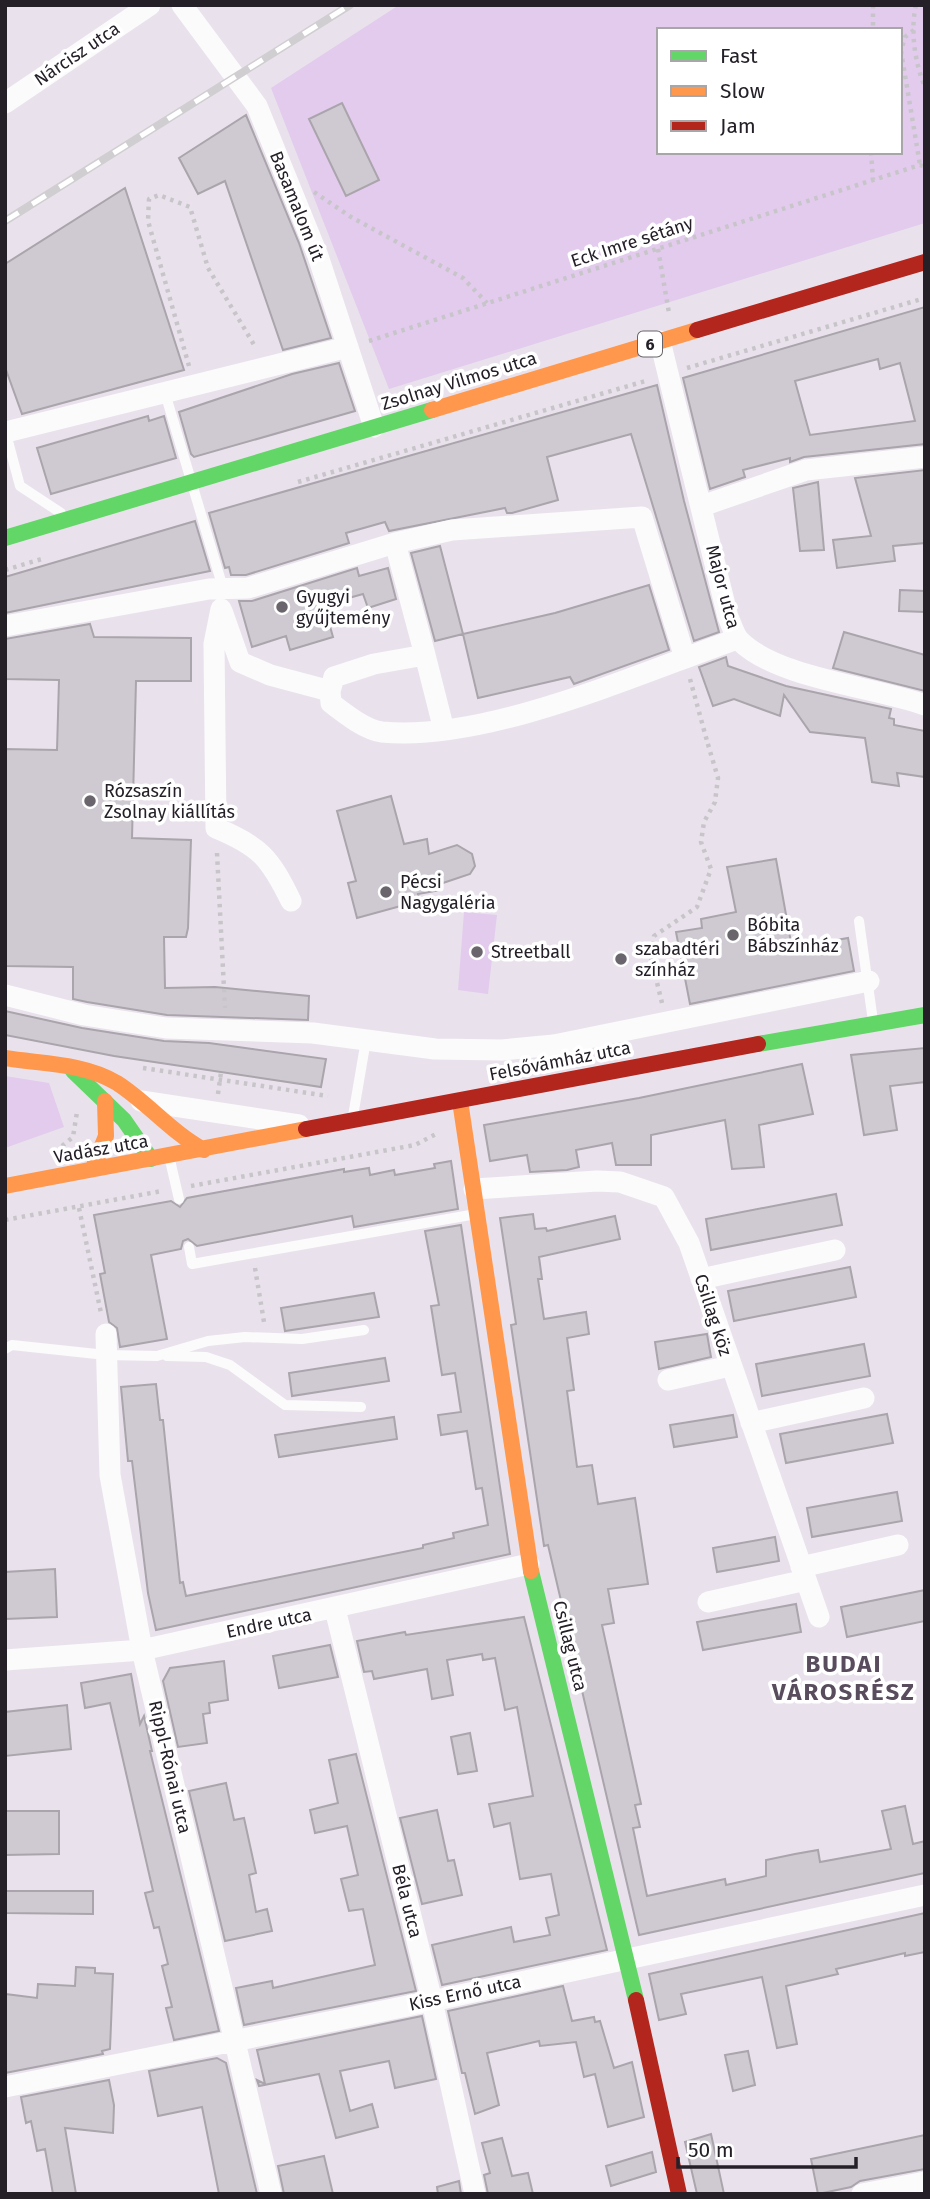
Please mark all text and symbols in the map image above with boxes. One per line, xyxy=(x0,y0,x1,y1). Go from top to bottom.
street label: Nárcisz utca xyxy=(30,17,124,91)
legend xyxy=(657,28,902,154)
text: Fast xyxy=(720,43,758,69)
text: Slow xyxy=(720,78,765,104)
text: Jam xyxy=(720,113,756,139)
street label: Basamalom út xyxy=(265,148,329,265)
street label: Eck Imre sétány xyxy=(568,212,696,272)
road number: 6 xyxy=(638,332,662,356)
street label: Zsolnay Vilmos utca xyxy=(379,347,539,415)
street label: Major utca xyxy=(701,543,745,631)
place label: Gyugyi gyűjtemény xyxy=(296,586,390,629)
marker: Gyugyi gyűjtemény xyxy=(274,599,290,615)
place label: Rózsaszín Zsolnay kiállítás xyxy=(104,780,235,823)
marker: Rózsaszín Zsolnay kiállítás xyxy=(82,793,98,809)
place label: Pécsi Nagygaléria xyxy=(400,871,496,914)
marker: Pécsi Nagygaléria xyxy=(378,884,394,900)
place label: Bóbita Bábszínház xyxy=(747,914,839,957)
marker: Bóbita Bábszínház xyxy=(725,927,741,943)
place label: szabadtéri színház xyxy=(635,938,720,981)
place label: Streetball xyxy=(491,941,571,963)
marker: Streetball xyxy=(469,944,485,960)
marker: szabadtéri színház xyxy=(613,951,629,967)
street label: Felsővámház utca xyxy=(487,1036,633,1086)
street label: Vadász utca xyxy=(52,1130,150,1168)
street label: Csillag köz xyxy=(689,1271,737,1359)
street label: Csillag utca xyxy=(548,1598,592,1694)
street label: Endre utca xyxy=(224,1603,314,1643)
district label: BUDAI VÁROSRÉSZ xyxy=(771,1650,916,1706)
street label: Rippl-Rónai utca xyxy=(144,1698,196,1836)
street label: Béla utca xyxy=(387,1862,427,1940)
street label: Kiss Ernő utca xyxy=(407,1970,523,2016)
scale bar xyxy=(678,2126,856,2170)
text: 50 m xyxy=(688,2137,734,2163)

